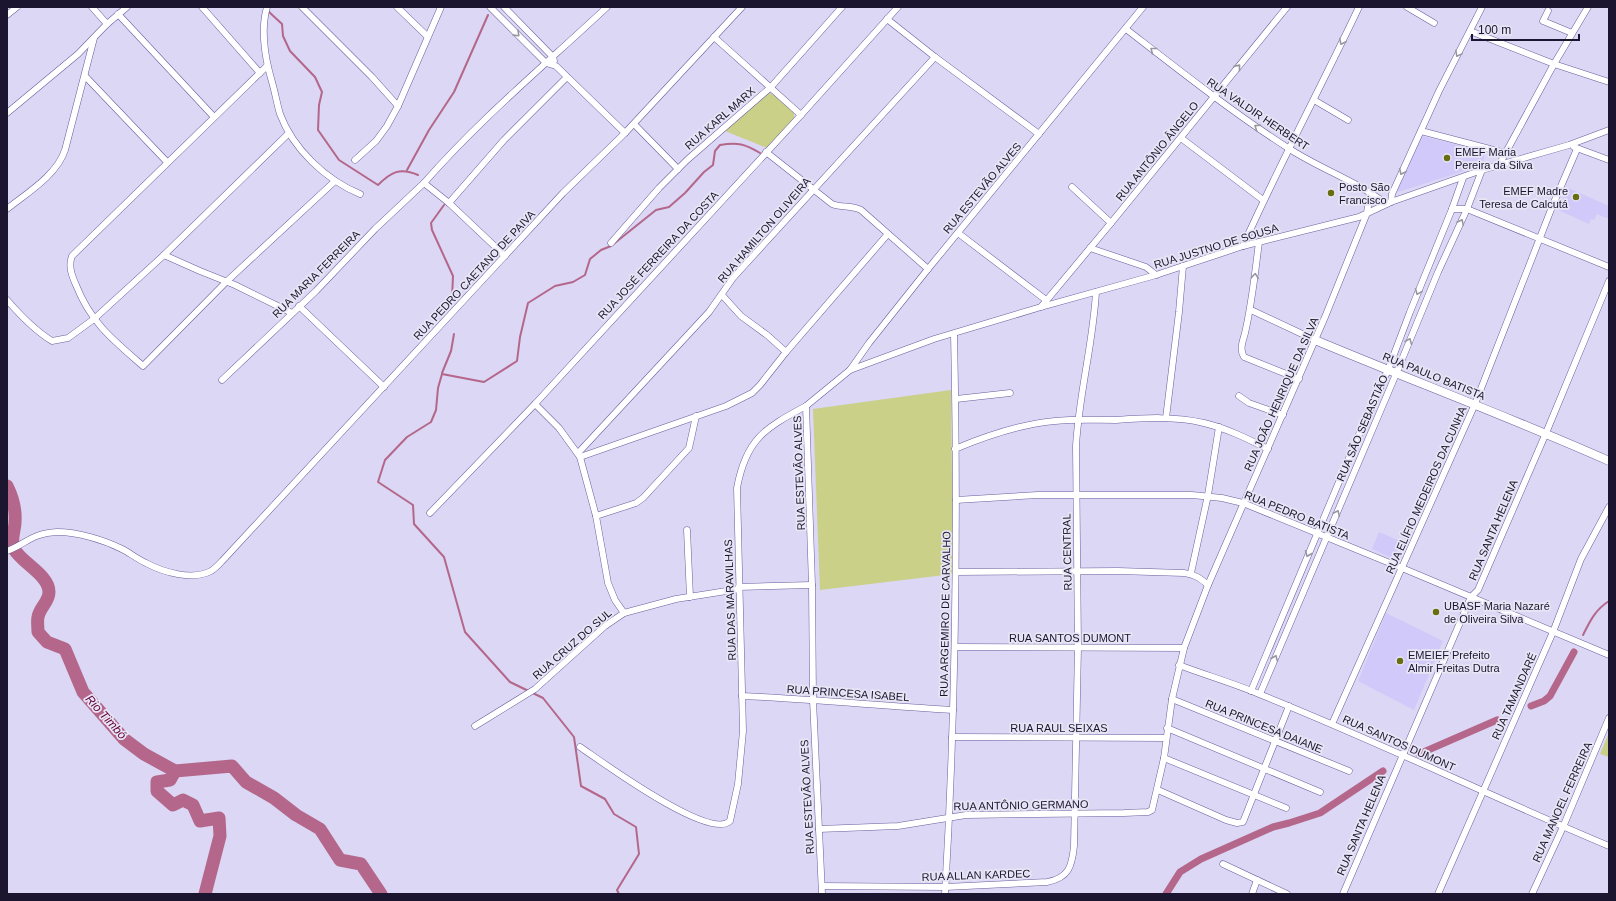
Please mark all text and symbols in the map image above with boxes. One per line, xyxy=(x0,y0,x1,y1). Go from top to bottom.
scale bar xyxy=(1472,16,1579,42)
text: 100 m xyxy=(1478,23,1511,37)
one-way arrow xyxy=(512,29,520,37)
one-way arrow xyxy=(1339,38,1347,45)
one-way arrow xyxy=(1150,48,1157,55)
one-way arrow xyxy=(1455,50,1463,58)
one-way arrow xyxy=(1234,64,1241,72)
street label: RUA VALDIR HERBERT xyxy=(1205,75,1311,153)
street label: RUA KARL MARX xyxy=(683,84,758,152)
street label: RUA ANTÔNIO ÂNGELO xyxy=(1113,99,1201,203)
one-way arrow xyxy=(1254,124,1261,132)
street label: RUA ESTEVÃO ALVES xyxy=(941,140,1023,236)
place label: EMEF Maria Pereira da Silva xyxy=(1455,146,1534,171)
marker: EMEF Maria Pereira da Silva xyxy=(1442,153,1452,163)
one-way arrow xyxy=(1399,167,1407,175)
street label: RUA HAMILTON OLIVEIRA xyxy=(715,175,813,285)
place label: Posto São Francisco xyxy=(1339,181,1390,206)
place label: EMEF Madre Teresa de Calcutá xyxy=(1479,185,1569,210)
street label: RUA JOSÉ FERREIRA DA COSTA xyxy=(596,188,721,321)
marker: Posto São Francisco xyxy=(1326,188,1336,198)
marker: EMEF Madre Teresa de Calcutá xyxy=(1571,192,1581,202)
street label: RUA PEDRO CAETANO DE PAIVA xyxy=(411,207,538,342)
one-way arrow xyxy=(1456,219,1464,226)
street label: RUA JUSTNO DE SOUSA xyxy=(1152,221,1280,271)
street label: RUA MARIA FERREIRA xyxy=(270,227,363,320)
one-way arrow xyxy=(1250,273,1259,279)
one-way arrow xyxy=(1414,289,1422,296)
street label: RUA JOÃO HENRIQUE DA SILVA xyxy=(1242,315,1321,473)
one-way arrow xyxy=(1405,338,1413,345)
street label: RUA PAULO BATISTA xyxy=(1381,350,1488,402)
street label: RUA SÃO SEBASTIÃO xyxy=(1334,373,1390,483)
street label: RUA ELÍFIO MEDEIROS DA CUNHA xyxy=(1383,404,1469,576)
street label: RUA ESTEVÃO ALVES xyxy=(791,415,807,531)
street label: RUA SANTA HELENA xyxy=(1466,477,1520,582)
street label: RUA PEDRO BATISTA xyxy=(1243,488,1352,542)
one-way arrow xyxy=(1332,509,1340,516)
street label: RUA CENTRAL xyxy=(1060,513,1074,591)
street label: RUA ARGEMIRO DE CARVALHO xyxy=(938,531,952,697)
street label: RUA DAS MARAVILHAS xyxy=(722,539,738,661)
one-way arrow xyxy=(1305,550,1313,558)
place label: UBASF Maria Nazaré de Oliveira Silva xyxy=(1444,600,1550,625)
street label: RUA CRUZ DO SUL xyxy=(530,607,614,681)
marker: UBASF Maria Nazaré de Oliveira Silva xyxy=(1431,607,1441,617)
street label: RUA SANTOS DUMONT xyxy=(1009,632,1131,644)
place label: EMEIEF Prefeito Almir Freitas Dutra xyxy=(1408,649,1501,674)
street label: RUA TAMANDARÉ xyxy=(1489,651,1539,741)
one-way arrow xyxy=(1271,655,1279,662)
marker: EMEIEF Prefeito Almir Freitas Dutra xyxy=(1395,656,1405,666)
street label: RUA PRINCESA ISABEL xyxy=(786,683,910,703)
water label: Rio Timbó xyxy=(83,692,130,742)
street label: RUA PRINCESA DAIANE xyxy=(1204,697,1324,755)
street label: RUA SANTOS DUMONT xyxy=(1341,713,1457,773)
street label: RUA RAUL SEIXAS xyxy=(1010,722,1108,734)
street label: RUA ESTEVÃO ALVES xyxy=(798,739,816,855)
street label: RUA MANOEL FERREIRA xyxy=(1530,739,1594,864)
street label: RUA SANTA HELENA xyxy=(1334,772,1388,877)
street label: RUA ANTÔNIO GERMANO xyxy=(953,798,1089,812)
street label: RUA ALLAN KARDEC xyxy=(921,867,1031,883)

